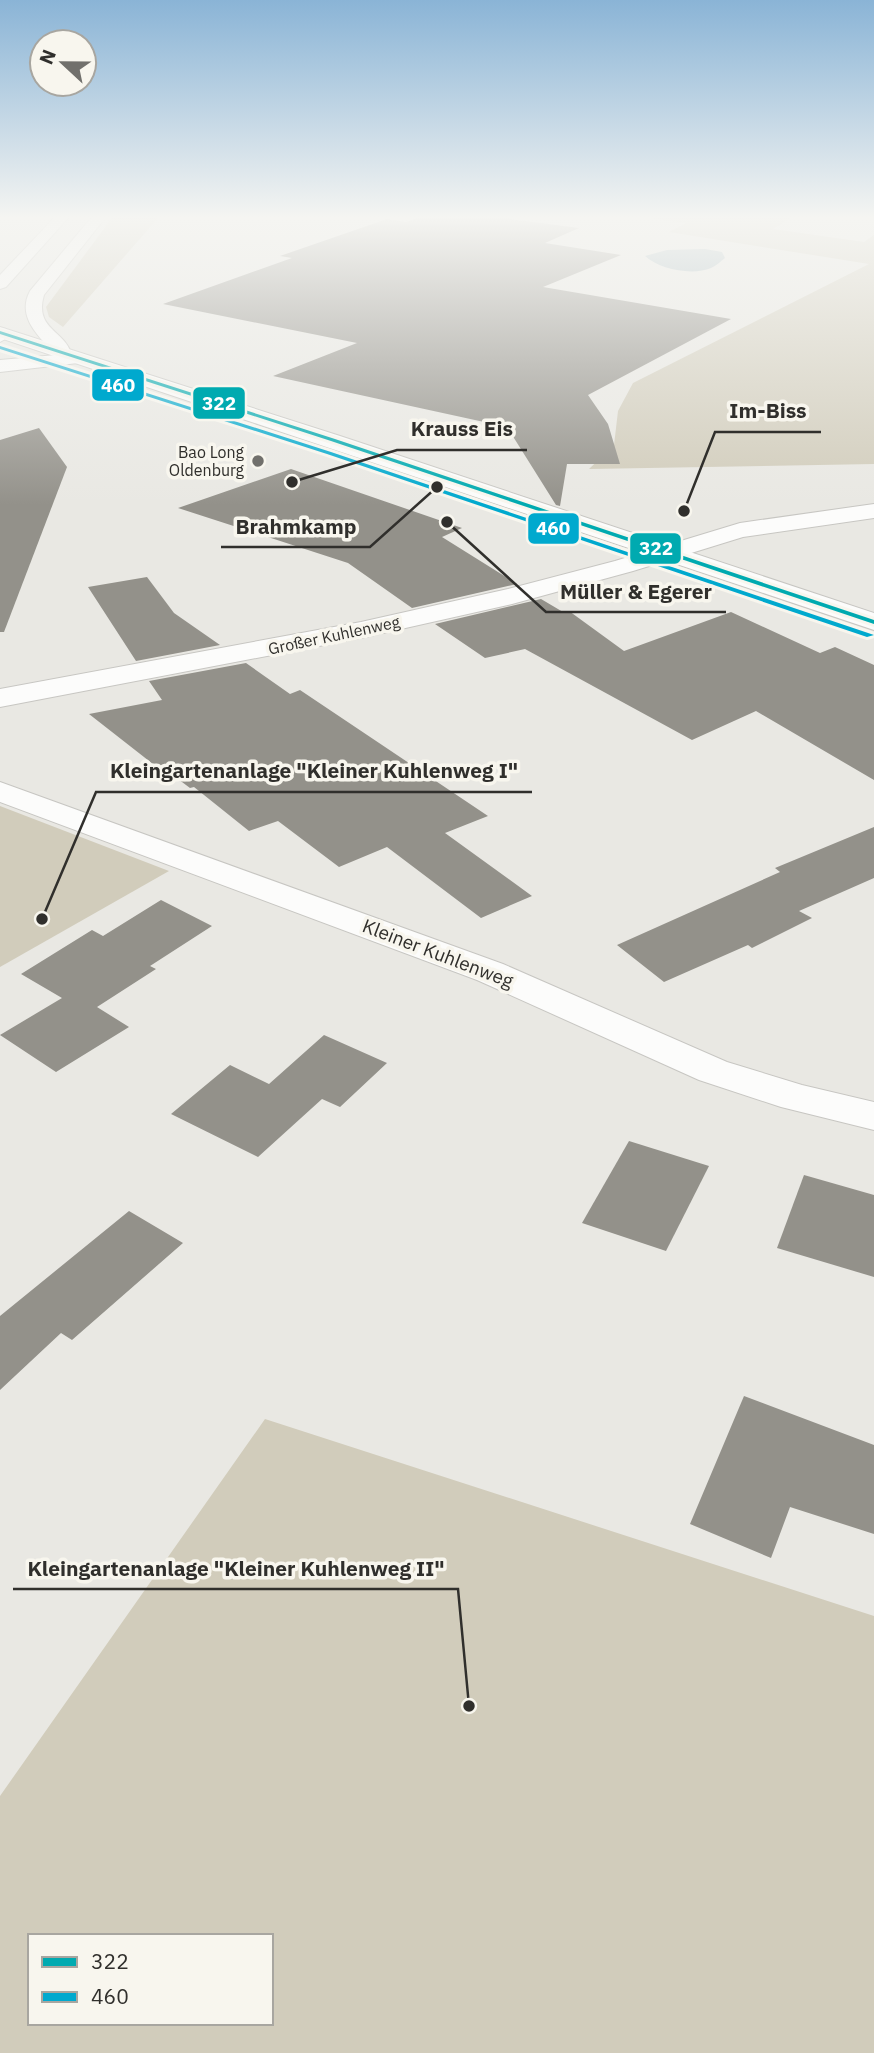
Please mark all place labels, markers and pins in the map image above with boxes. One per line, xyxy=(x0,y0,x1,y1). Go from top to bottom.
callout: Im-Biss xyxy=(715,390,821,432)
callout: Krauss Eis xyxy=(397,408,527,450)
place label: Bao Long Oldenburg xyxy=(169,442,245,480)
marker: Bao Long Oldenburg xyxy=(250,453,266,469)
callout: Brahmkamp xyxy=(221,505,370,547)
callout: Müller & Egerer xyxy=(546,570,726,612)
callout: Kleingartenanlage "Kleiner Kuhlenweg I" xyxy=(96,750,532,792)
callout: Kleingartenanlage "Kleiner Kuhlenweg II" xyxy=(13,1547,458,1589)

